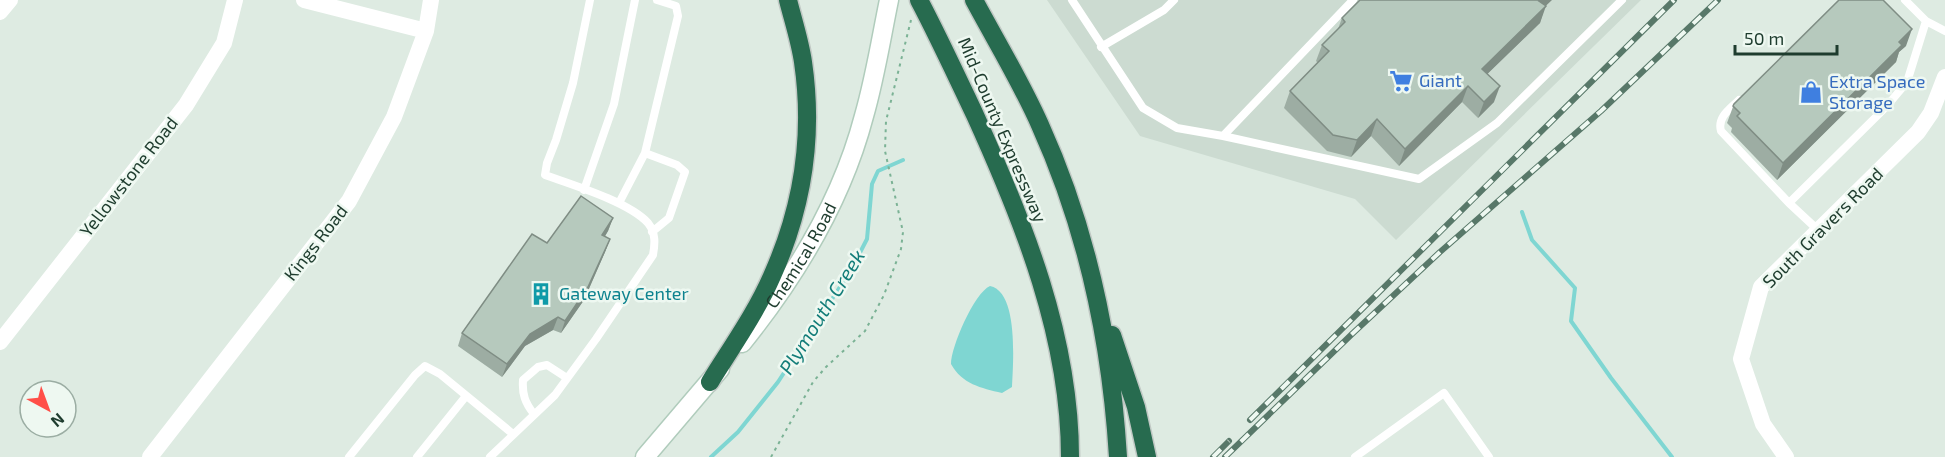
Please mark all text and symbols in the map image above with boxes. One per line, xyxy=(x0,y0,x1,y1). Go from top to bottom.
scale bar xyxy=(1735,18,1837,56)
text: 50 m xyxy=(1744,27,1784,49)
street label: Mid-County Expressway xyxy=(954,34,1052,226)
supermarket icon: Giant xyxy=(1388,68,1414,94)
place label: Giant xyxy=(1419,69,1462,91)
place label: Extra Space Storage xyxy=(1829,70,1925,113)
shop icon: Extra Space Storage xyxy=(1798,79,1824,105)
street label: Yellowstone Road xyxy=(75,112,182,241)
street label: South Gravers Road xyxy=(1758,163,1887,292)
street label: Chemical Road xyxy=(760,199,841,312)
street label: Kings Road xyxy=(279,200,352,285)
water label: Plymouth Creek xyxy=(773,245,870,379)
building icon: Gateway Center xyxy=(528,281,554,307)
place label: Gateway Center xyxy=(559,282,689,304)
north arrow xyxy=(18,379,78,439)
text: N xyxy=(48,410,69,432)

